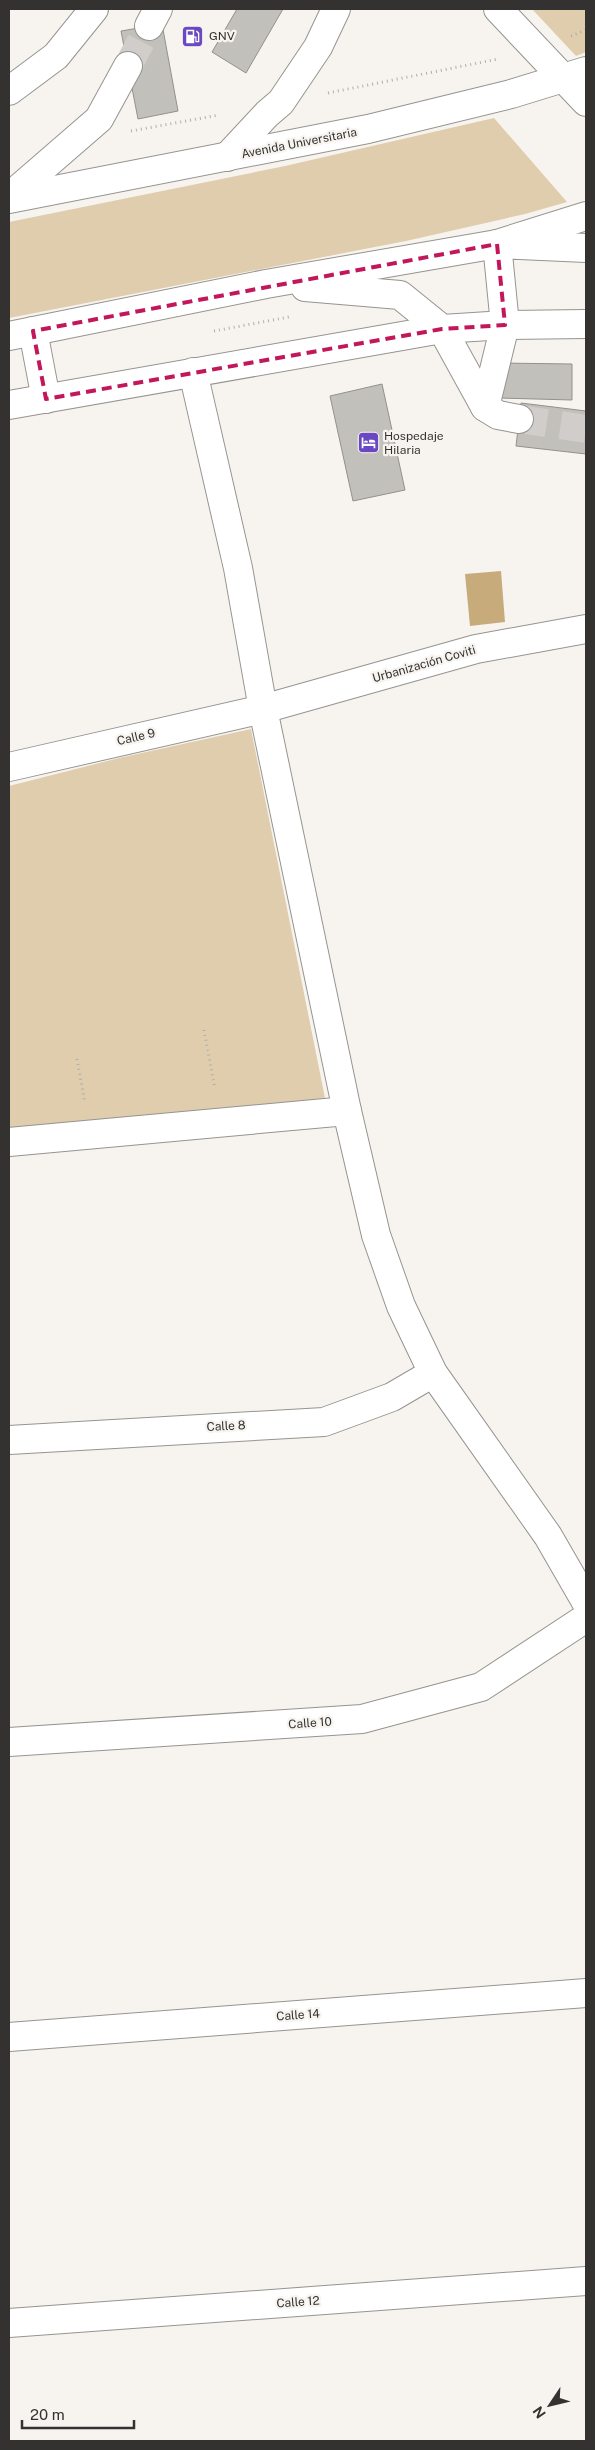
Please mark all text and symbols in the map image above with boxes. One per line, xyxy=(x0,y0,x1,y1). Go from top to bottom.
fuel station icon: GNV xyxy=(181,24,205,48)
place label: GNV xyxy=(209,29,235,43)
street label: Avenida Universitaria xyxy=(240,125,358,161)
place label: Hospedaje Hilaria xyxy=(384,429,444,457)
hotel icon: Hospedaje Hilaria xyxy=(356,431,380,455)
street label: Urbanización Coviti xyxy=(371,643,477,685)
street label: Calle 9 xyxy=(116,726,156,748)
street label: Calle 8 xyxy=(206,1418,246,1434)
street label: Calle 10 xyxy=(288,1715,332,1731)
street label: Calle 14 xyxy=(276,2006,321,2024)
street label: Calle 12 xyxy=(276,2294,320,2310)
north arrow xyxy=(525,2380,575,2430)
scale bar xyxy=(22,2398,135,2430)
text: N xyxy=(530,2403,549,2422)
text: 20 m xyxy=(30,2406,65,2423)

